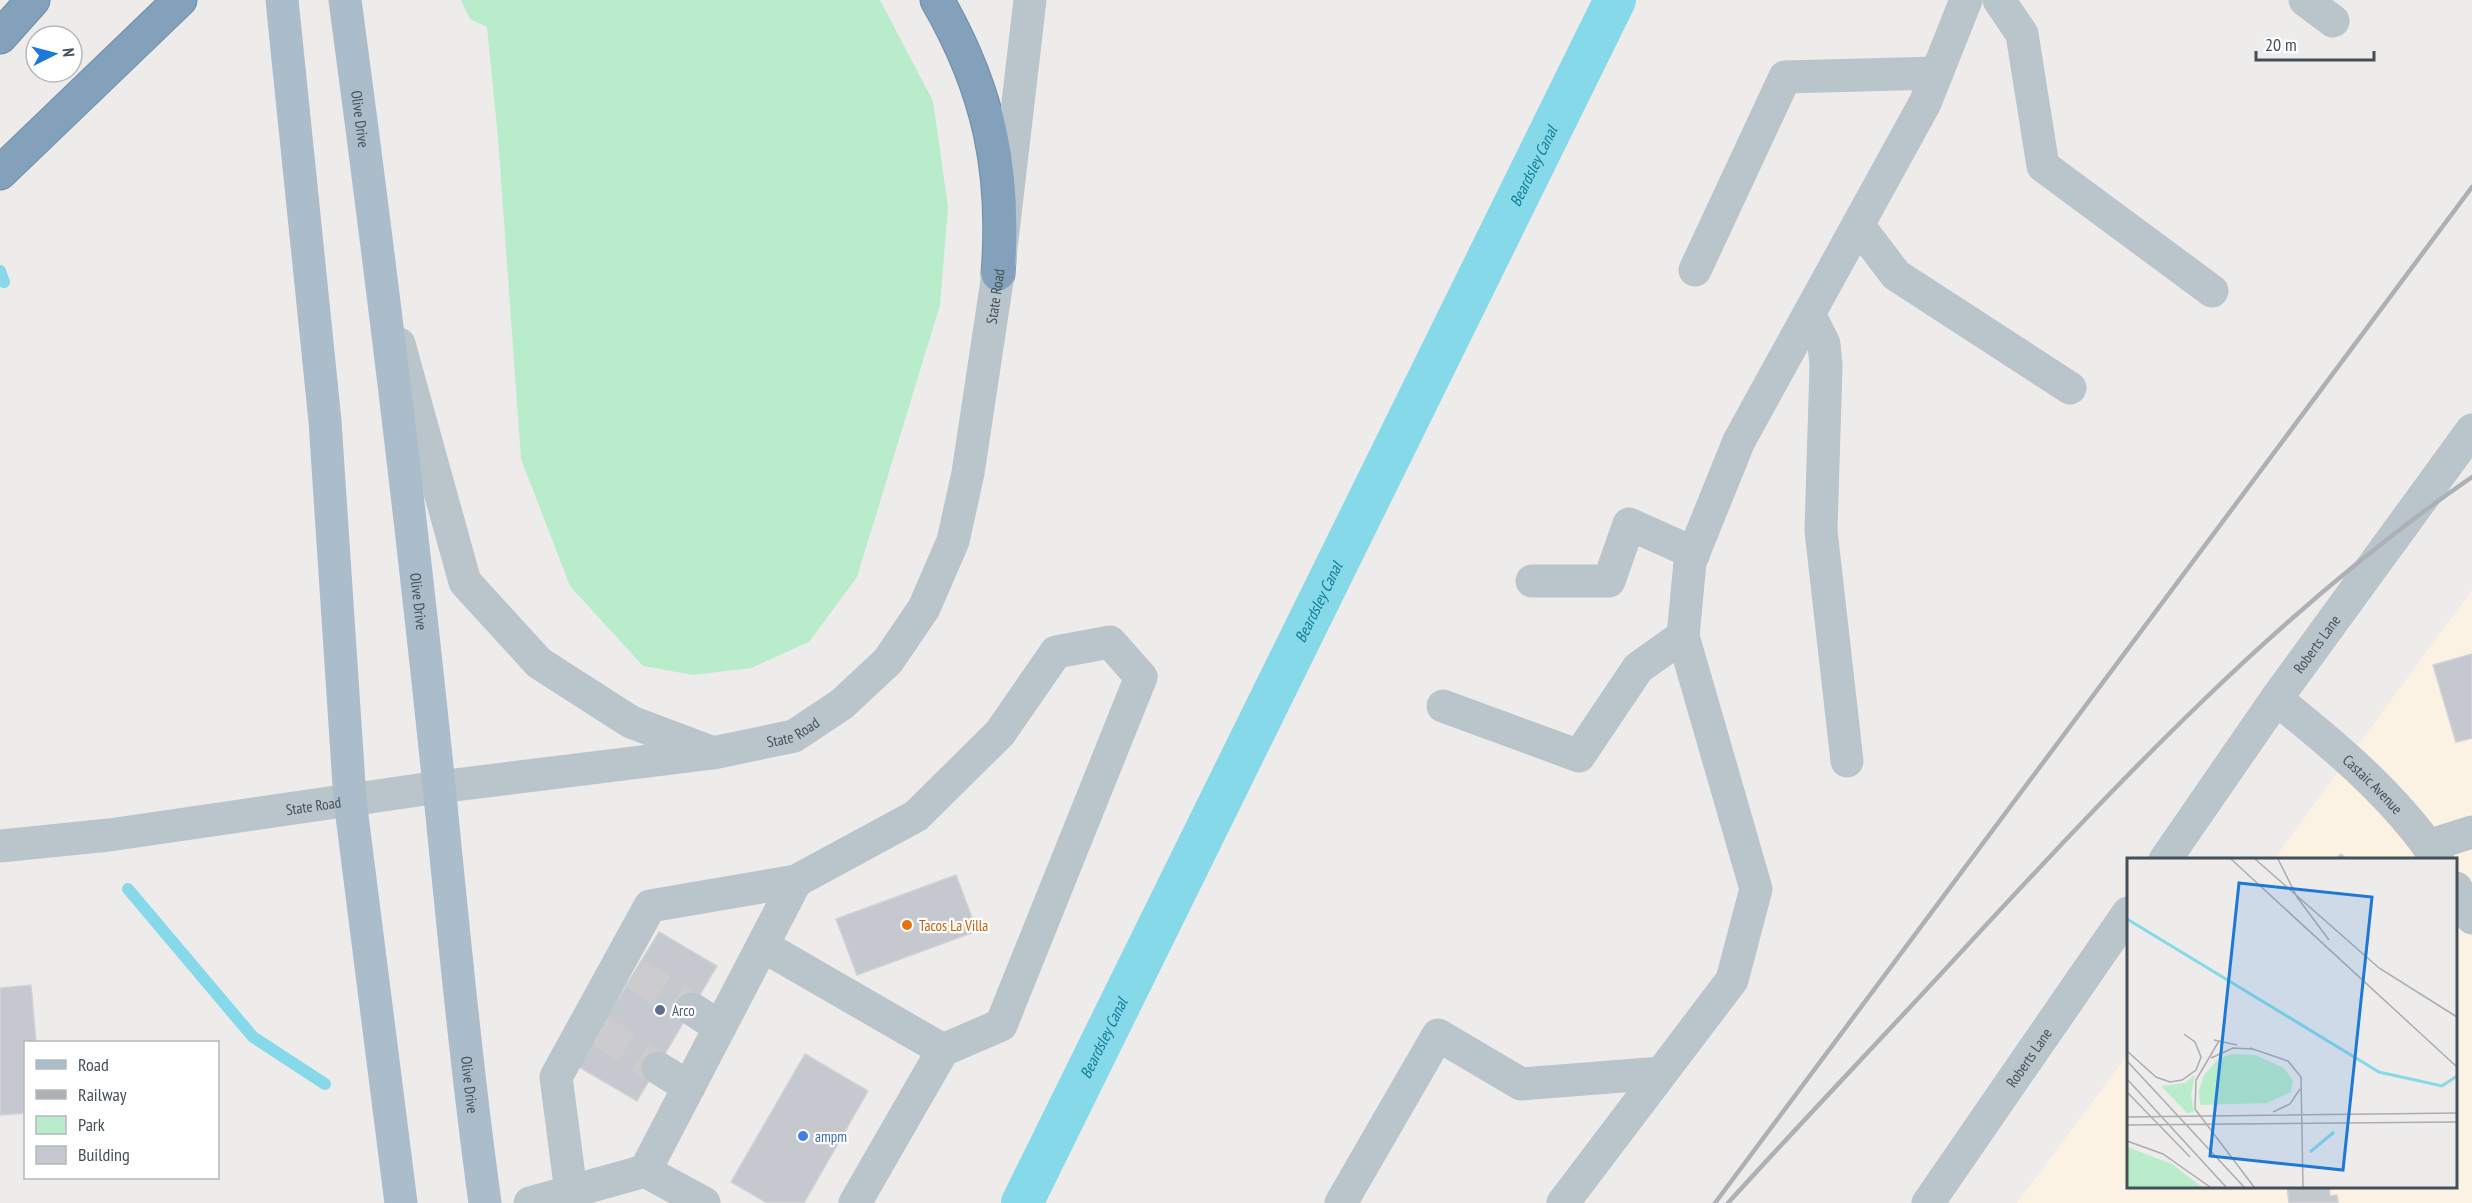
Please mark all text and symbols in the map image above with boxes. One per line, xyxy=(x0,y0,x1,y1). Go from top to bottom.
north arrow xyxy=(24,24,84,84)
scale bar xyxy=(2256,24,2374,62)
text: 20 m xyxy=(2265,33,2297,56)
text: N xyxy=(59,47,79,58)
street label: Olive Drive xyxy=(348,89,374,149)
water label: Beardsley Canal xyxy=(1505,122,1562,210)
street label: State Road xyxy=(981,268,1008,325)
water label: Beardsley Canal xyxy=(1290,557,1347,646)
street label: Olive Drive xyxy=(407,572,432,631)
street label: Roberts Lane xyxy=(2289,611,2344,677)
street label: State Road xyxy=(765,713,822,751)
street label: Castaic Avenue xyxy=(2339,750,2407,818)
street label: State Road xyxy=(284,792,342,819)
inset map xyxy=(2127,858,2457,1188)
place label: Tacos La Villa xyxy=(919,916,988,935)
marker: Tacos La Villa xyxy=(900,918,914,932)
water label: Beardsley Canal xyxy=(1075,993,1132,1081)
place label: Arco xyxy=(672,1001,695,1020)
marker: Arco xyxy=(653,1003,667,1017)
street label: Roberts Lane xyxy=(2001,1024,2055,1090)
legend xyxy=(24,1041,219,1179)
text: Road xyxy=(78,1053,109,1076)
street label: Olive Drive xyxy=(457,1055,483,1114)
text: Railway xyxy=(78,1083,127,1106)
text: Park xyxy=(78,1113,105,1136)
place label: ampm xyxy=(815,1127,847,1146)
marker: ampm xyxy=(796,1129,810,1143)
text: Building xyxy=(78,1143,130,1166)

